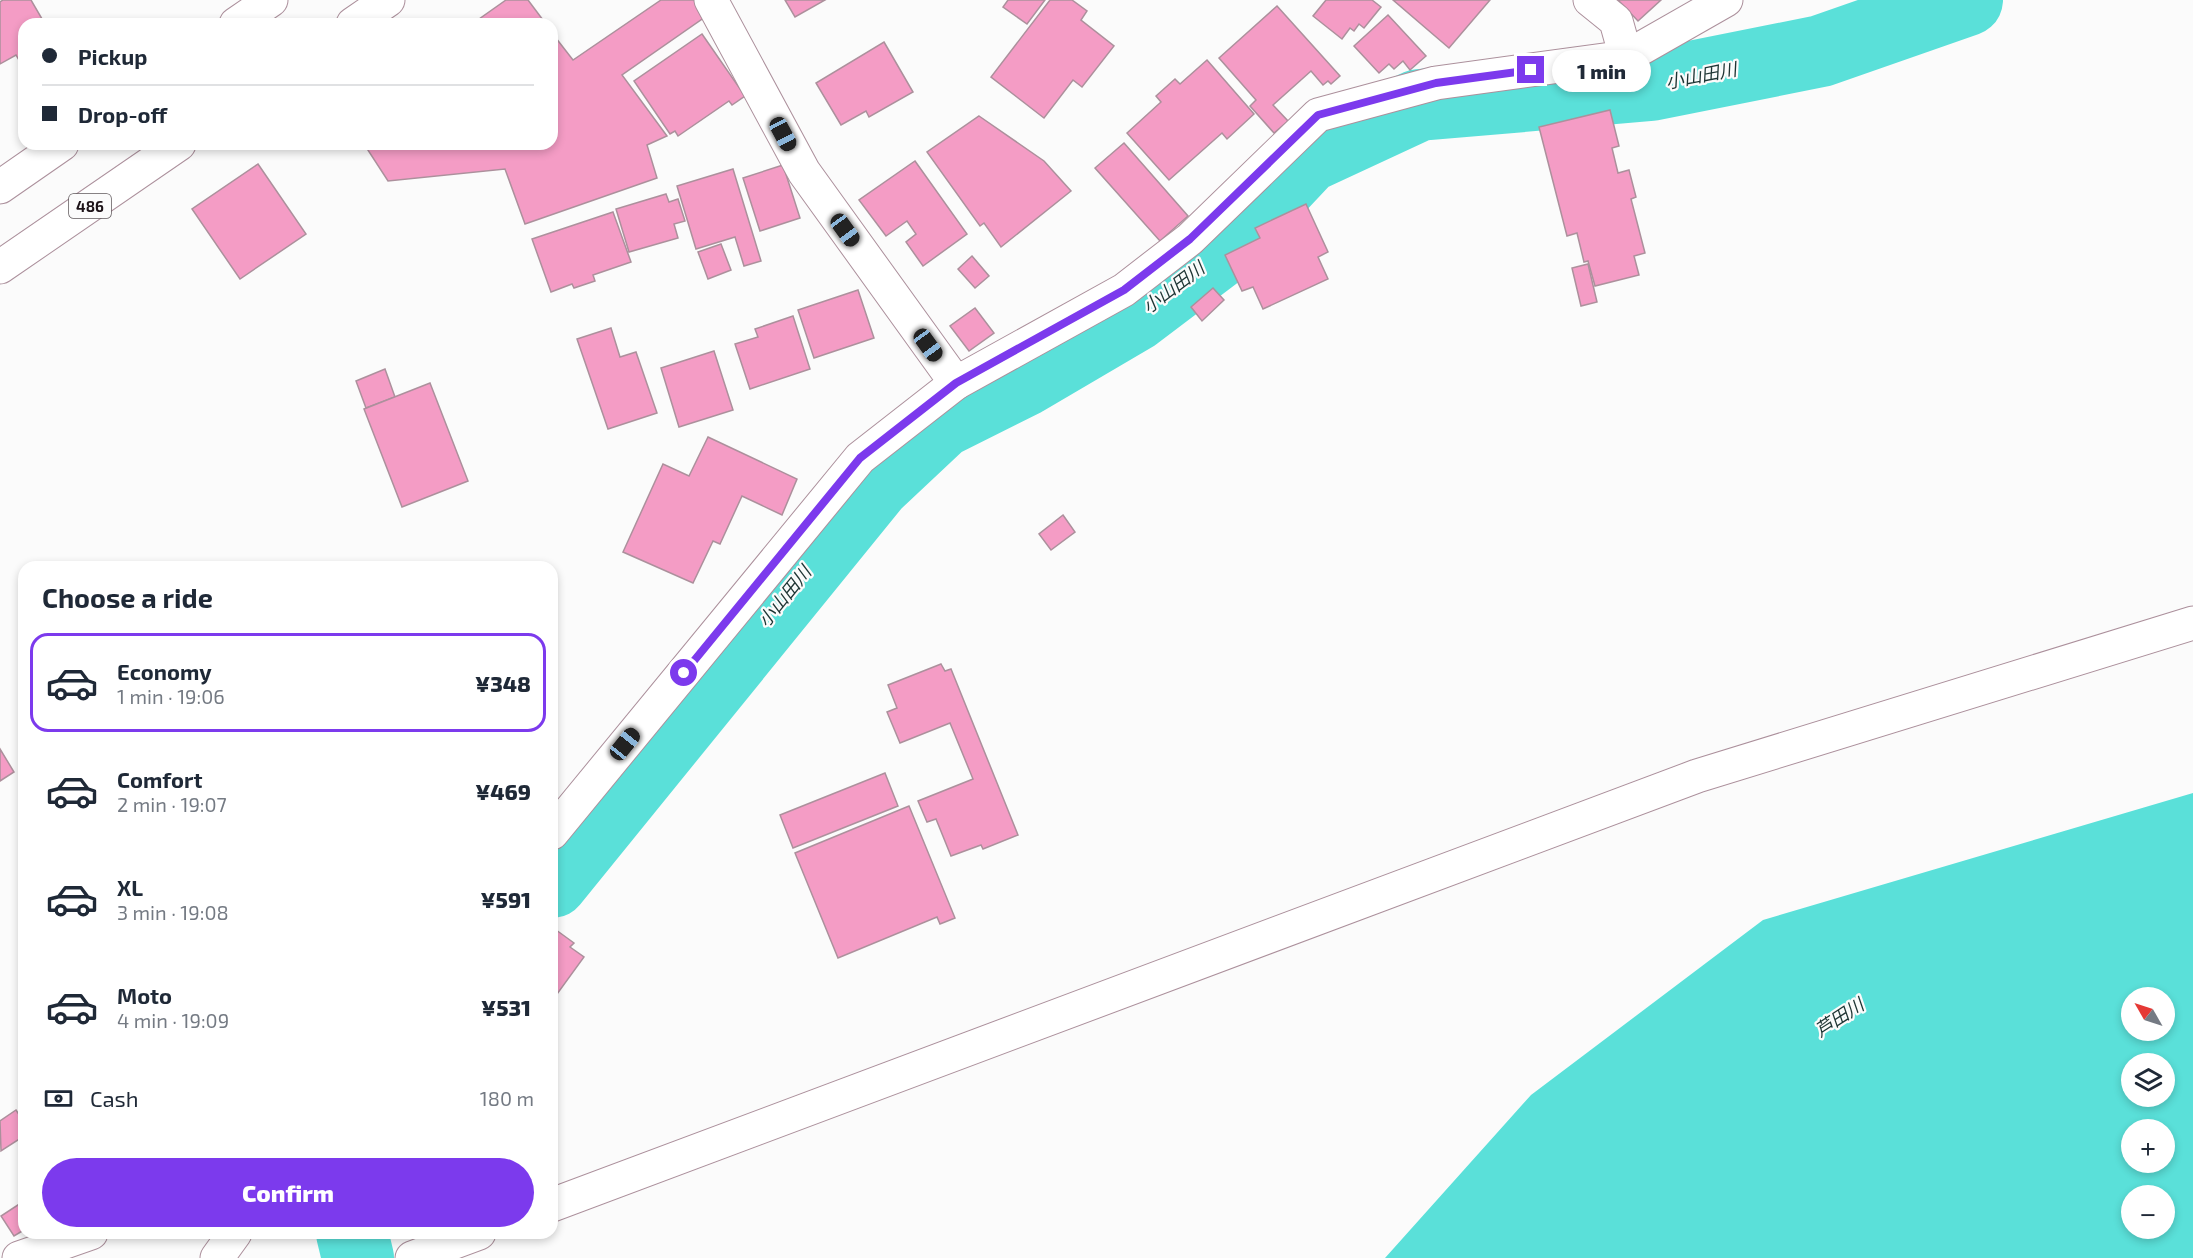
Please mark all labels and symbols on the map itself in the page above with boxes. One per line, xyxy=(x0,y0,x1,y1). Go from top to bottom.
callout: 1 min xyxy=(1552,49,1651,91)
route end xyxy=(1517,56,1544,83)
water label: 小山田川 xyxy=(1664,57,1740,93)
car xyxy=(767,114,799,154)
road number: 486 xyxy=(69,194,111,218)
car xyxy=(827,210,863,250)
water label: 小山田川 xyxy=(1138,255,1210,317)
car xyxy=(910,325,946,365)
water label: 小山田川 xyxy=(753,560,816,631)
route start xyxy=(670,659,697,686)
car xyxy=(607,724,643,764)
north arrow xyxy=(2121,987,2175,1041)
water label: 芦田川 xyxy=(1810,992,1869,1041)

